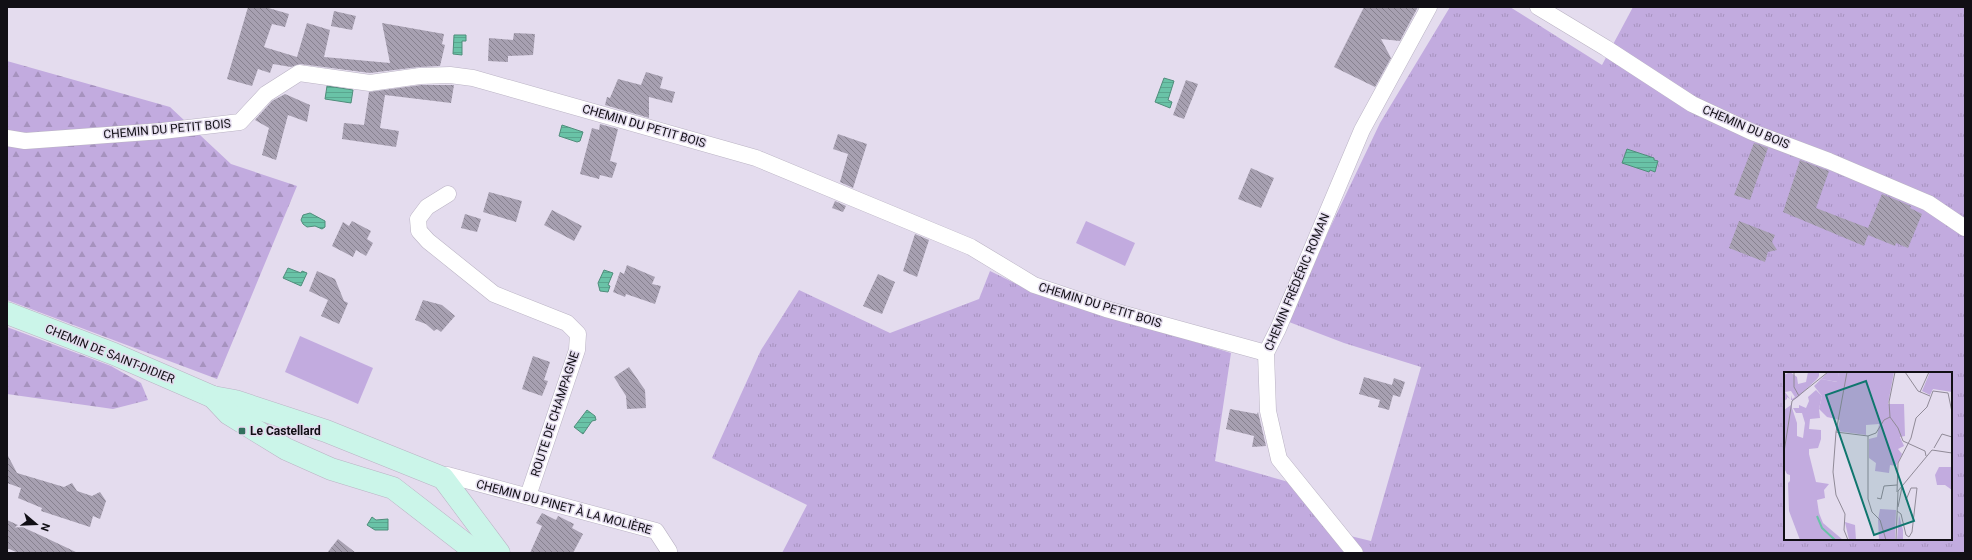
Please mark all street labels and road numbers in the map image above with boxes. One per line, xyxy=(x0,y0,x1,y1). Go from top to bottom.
street label: CHEMIN DU PETIT BOIS xyxy=(581,102,707,150)
street label: CHEMIN DU BOIS xyxy=(1700,102,1792,152)
street label: CHEMIN DU PETIT BOIS xyxy=(103,116,231,142)
street label: CHEMIN FRÉDÉRIC ROMAN xyxy=(1261,211,1332,353)
street label: CHEMIN DU PETIT BOIS xyxy=(1037,280,1163,330)
street label: CHEMIN DE SAINT-DIDIER xyxy=(43,322,177,387)
street label: ROUTE DE CHAMPAGNE xyxy=(528,349,582,478)
street label: CHEMIN DU PINET À LA MOLIÈRE xyxy=(475,476,654,537)

